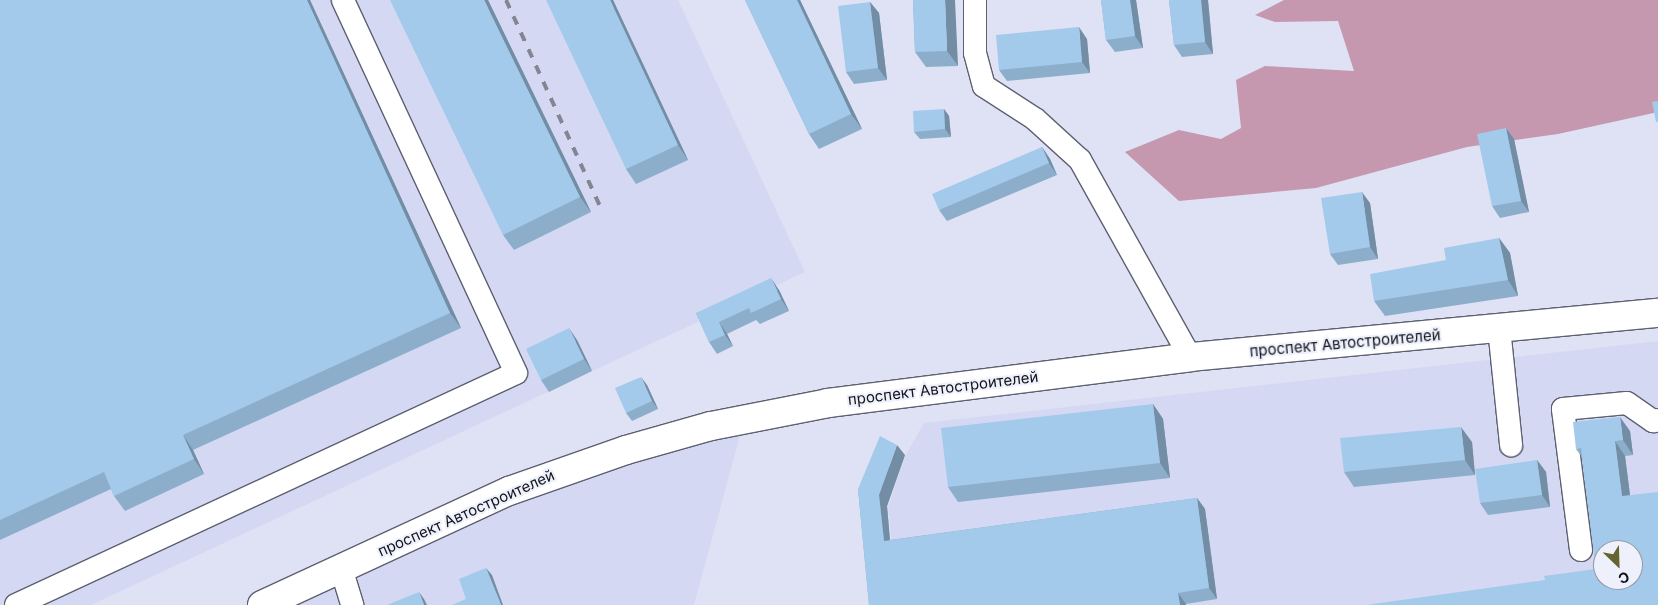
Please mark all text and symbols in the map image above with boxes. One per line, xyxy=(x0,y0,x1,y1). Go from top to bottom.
street label: проспект Автостроителей xyxy=(1249,326,1441,360)
street label: проспект Автостроителей xyxy=(847,367,1039,409)
street label: проспект Автостроителей xyxy=(375,466,557,560)
north arrow xyxy=(1593,540,1643,590)
text: С xyxy=(1616,568,1632,588)

